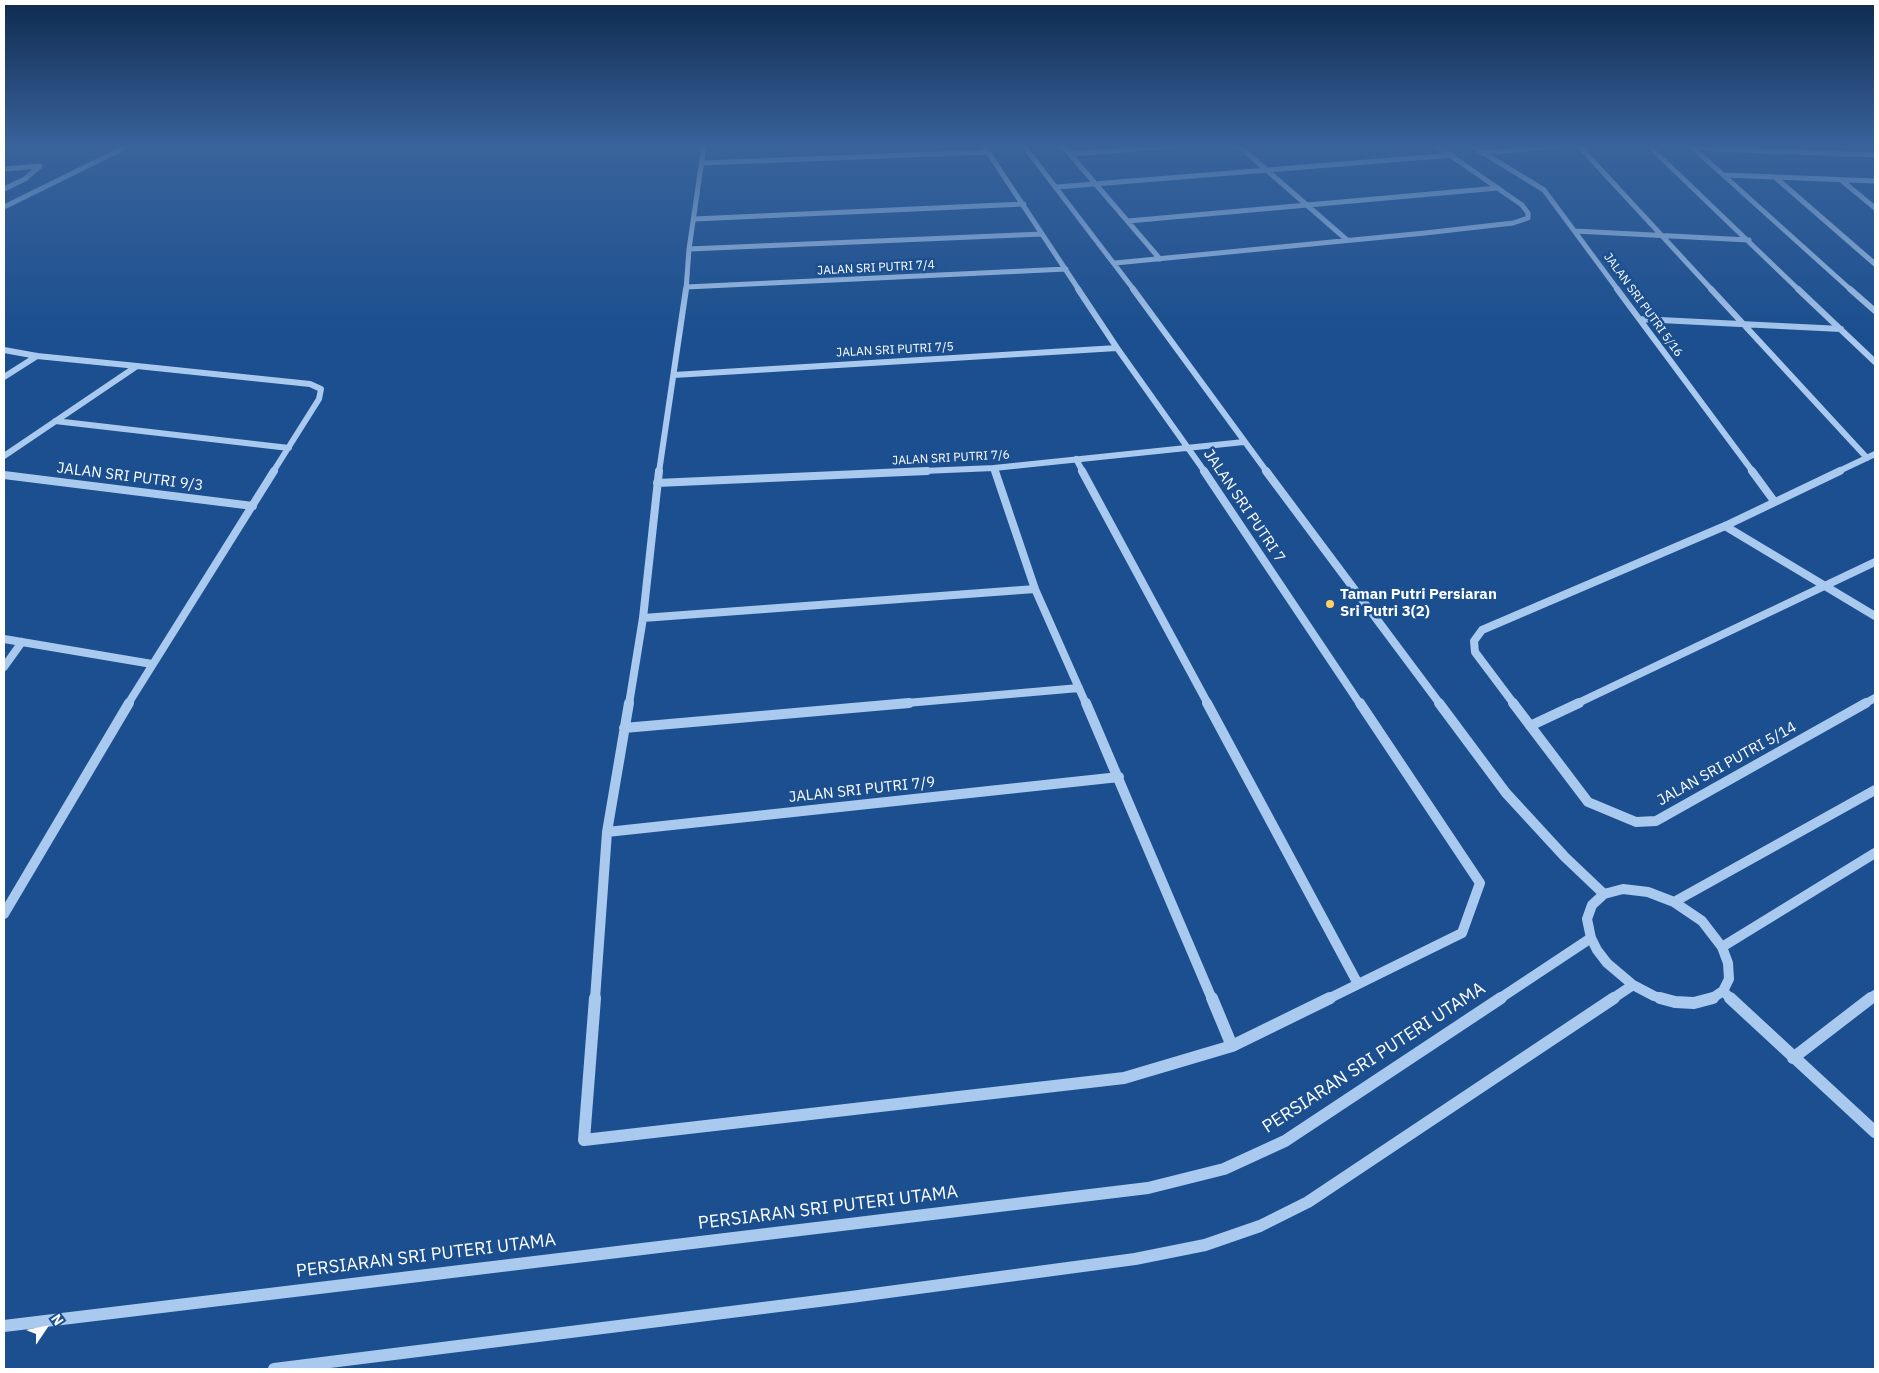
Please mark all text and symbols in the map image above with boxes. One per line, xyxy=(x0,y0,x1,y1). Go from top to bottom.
street label: JALAN SRI PUTRI 5/16 xyxy=(1600,250,1686,360)
street label: JALAN SRI PUTRI 7/4 xyxy=(817,258,935,278)
street label: JALAN SRI PUTRI 7/5 xyxy=(836,340,954,360)
street label: JALAN SRI PUTRI 7 xyxy=(1199,446,1289,566)
street label: JALAN SRI PUTRI 7/6 xyxy=(892,448,1010,468)
street label: JALAN SRI PUTRI 9/3 xyxy=(56,459,204,495)
place label: Taman Putri Persiaran Sri Putri 3(2) xyxy=(1340,586,1497,621)
marker: Taman Putri Persiaran Sri Putri 3(2) xyxy=(1324,598,1336,610)
street label: JALAN SRI PUTRI 5/14 xyxy=(1654,718,1800,810)
street label: JALAN SRI PUTRI 7/9 xyxy=(788,773,936,807)
street label: PERSIARAN SRI PUTERI UTAMA xyxy=(1258,978,1490,1138)
street label: PERSIARAN SRI PUTERI UTAMA xyxy=(697,1181,959,1235)
street label: PERSIARAN SRI PUTERI UTAMA xyxy=(295,1229,557,1283)
north arrow xyxy=(20,1303,70,1353)
text: N xyxy=(47,1310,68,1329)

